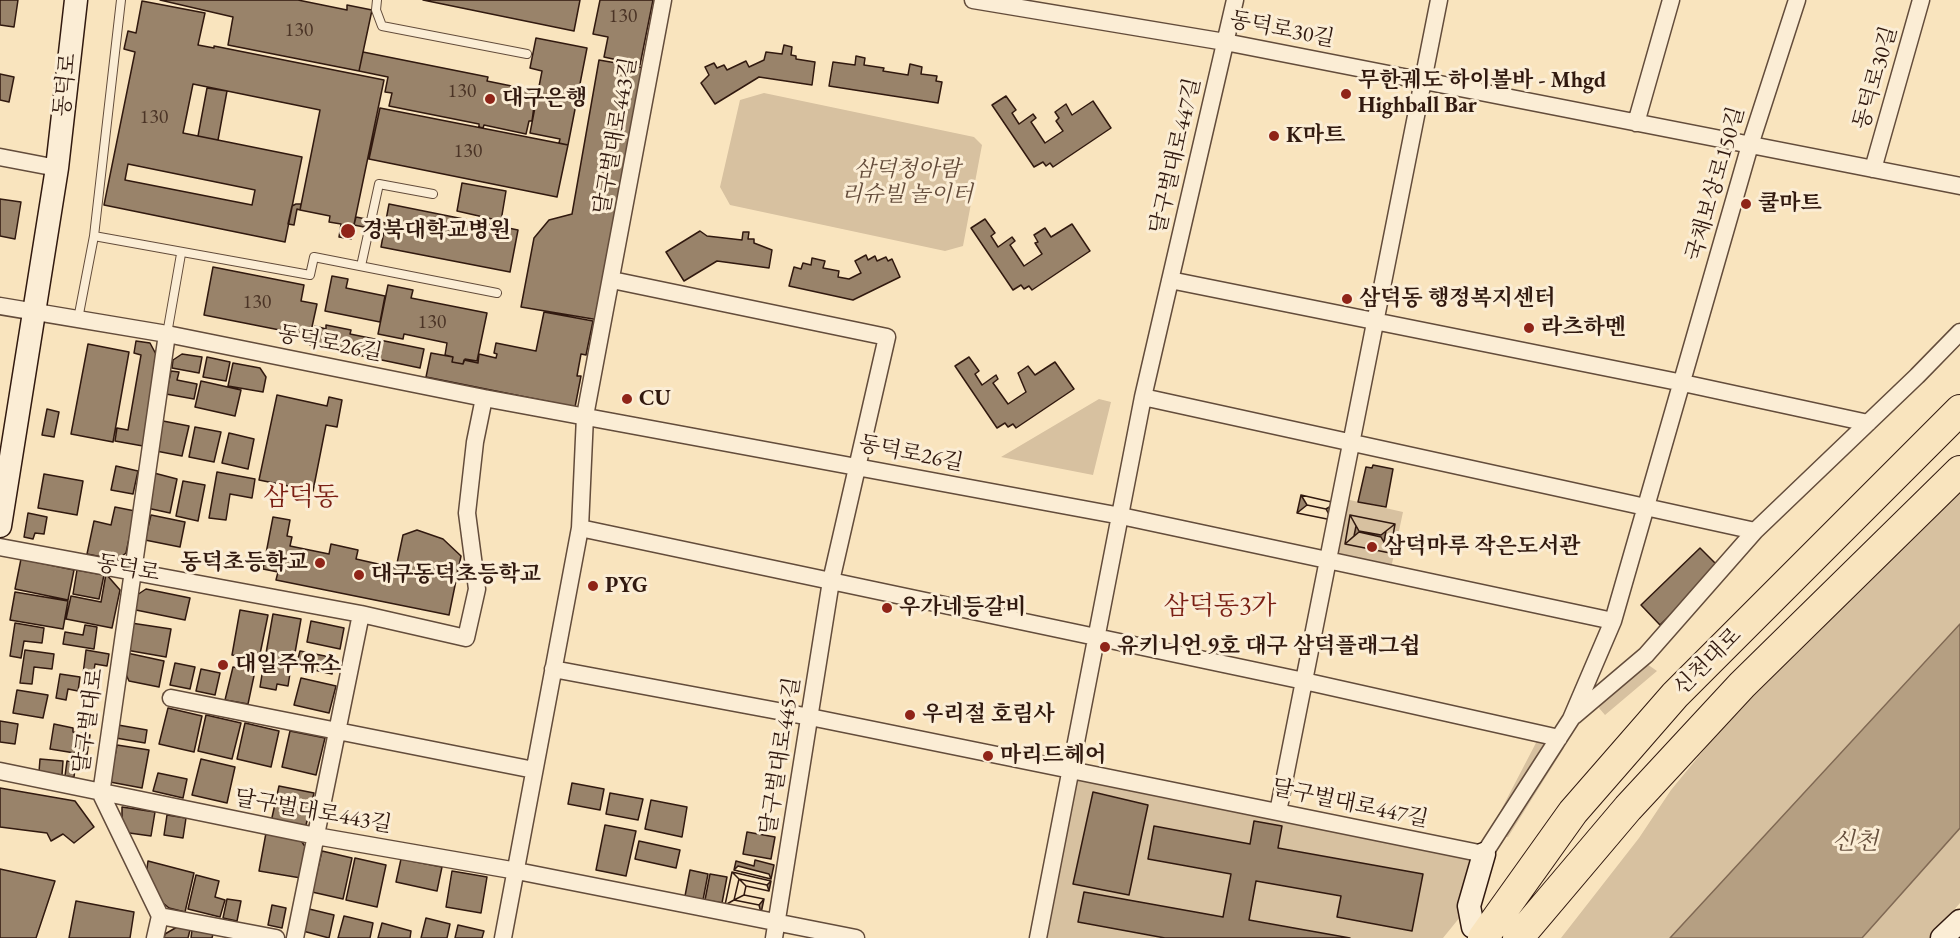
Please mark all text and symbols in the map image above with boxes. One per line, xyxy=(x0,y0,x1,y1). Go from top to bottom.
house number: 130 xyxy=(609,5,637,29)
street label: 동덕로30길 xyxy=(1227,7,1337,53)
house number: 130 xyxy=(285,19,313,43)
street label: 동덕로30길 xyxy=(1849,23,1903,133)
street label: 동덕로 xyxy=(50,52,82,118)
street label: 달구벌대로443길 xyxy=(589,55,643,217)
place label: 무한궤도 하이볼바 - Mhgd Highball Bar xyxy=(1358,68,1606,119)
street label: 달구벌대로447길 xyxy=(1145,75,1207,237)
house number: 130 xyxy=(448,80,476,104)
place label: 대구은행 xyxy=(502,86,587,112)
marker: 무한궤도 하이볼바 - Mhgd Highball Bar xyxy=(1339,87,1353,101)
marker: 대구은행 xyxy=(483,92,497,106)
street label: 국채보상로150길 xyxy=(1681,104,1751,264)
house number: 130 xyxy=(140,106,168,130)
place label: K마트 xyxy=(1286,123,1345,149)
marker: K마트 xyxy=(1267,129,1281,143)
house number: 130 xyxy=(454,140,482,164)
park label: 삼덕청아람 리슈빌 놀이터 xyxy=(841,157,973,208)
place label: 쿨마트 xyxy=(1758,191,1822,217)
marker: 쿨마트 xyxy=(1739,197,1753,211)
place label: 경북대학교병원 xyxy=(362,218,511,244)
marker: 경북대학교병원 xyxy=(339,222,357,240)
place label: 삼덕동 행정복지센터 xyxy=(1359,286,1555,312)
house number: 130 xyxy=(243,291,271,315)
marker: 삼덕동 행정복지센터 xyxy=(1340,292,1354,306)
house number: 130 xyxy=(418,311,446,335)
place label: 라츠하멘 xyxy=(1541,315,1626,341)
street label: 동덕로26길 xyxy=(275,321,385,367)
marker: 라츠하멘 xyxy=(1522,321,1536,335)
place label: CU xyxy=(639,386,671,412)
marker: CU xyxy=(620,392,634,406)
street label: 동덕로26길 xyxy=(856,431,966,477)
district label: 삼덕동 xyxy=(263,482,339,514)
place label: 삼덕마루 작은도서관 xyxy=(1384,534,1580,560)
marker: 삼덕마루 작은도서관 xyxy=(1365,540,1379,554)
street label: 동덕로 xyxy=(94,550,162,588)
place label: 동덕초등학교 xyxy=(180,550,308,576)
marker: 동덕초등학교 xyxy=(313,556,327,570)
place label: 대구동덕초등학교 xyxy=(371,562,541,588)
marker: 대구동덕초등학교 xyxy=(352,568,366,582)
place label: PYG xyxy=(605,573,648,599)
marker: PYG xyxy=(586,579,600,593)
district label: 삼덕동3가 xyxy=(1164,591,1276,623)
place label: 우가네등갈비 xyxy=(899,595,1027,621)
marker: 우가네등갈비 xyxy=(880,601,894,615)
street label: 신천대로 xyxy=(1669,623,1747,701)
place label: 유키니언 9호 대구 삼덕플래그쉽 xyxy=(1117,634,1421,660)
marker: 유키니언 9호 대구 삼덕플래그쉽 xyxy=(1098,640,1112,654)
place label: 대일주유소 xyxy=(235,652,341,678)
marker: 대일주유소 xyxy=(216,658,230,672)
street label: 달구벌대로 xyxy=(69,667,109,775)
street label: 달구벌대로445길 xyxy=(756,675,806,837)
place label: 우리절 호림사 xyxy=(922,702,1055,728)
marker: 우리절 호림사 xyxy=(903,708,917,722)
place label: 마리드헤어 xyxy=(1000,743,1106,769)
marker: 마리드헤어 xyxy=(981,749,995,763)
street label: 달구벌대로447길 xyxy=(1269,775,1431,833)
street label: 달구벌대로443길 xyxy=(232,785,394,839)
water label: 신천 xyxy=(1832,828,1878,856)

